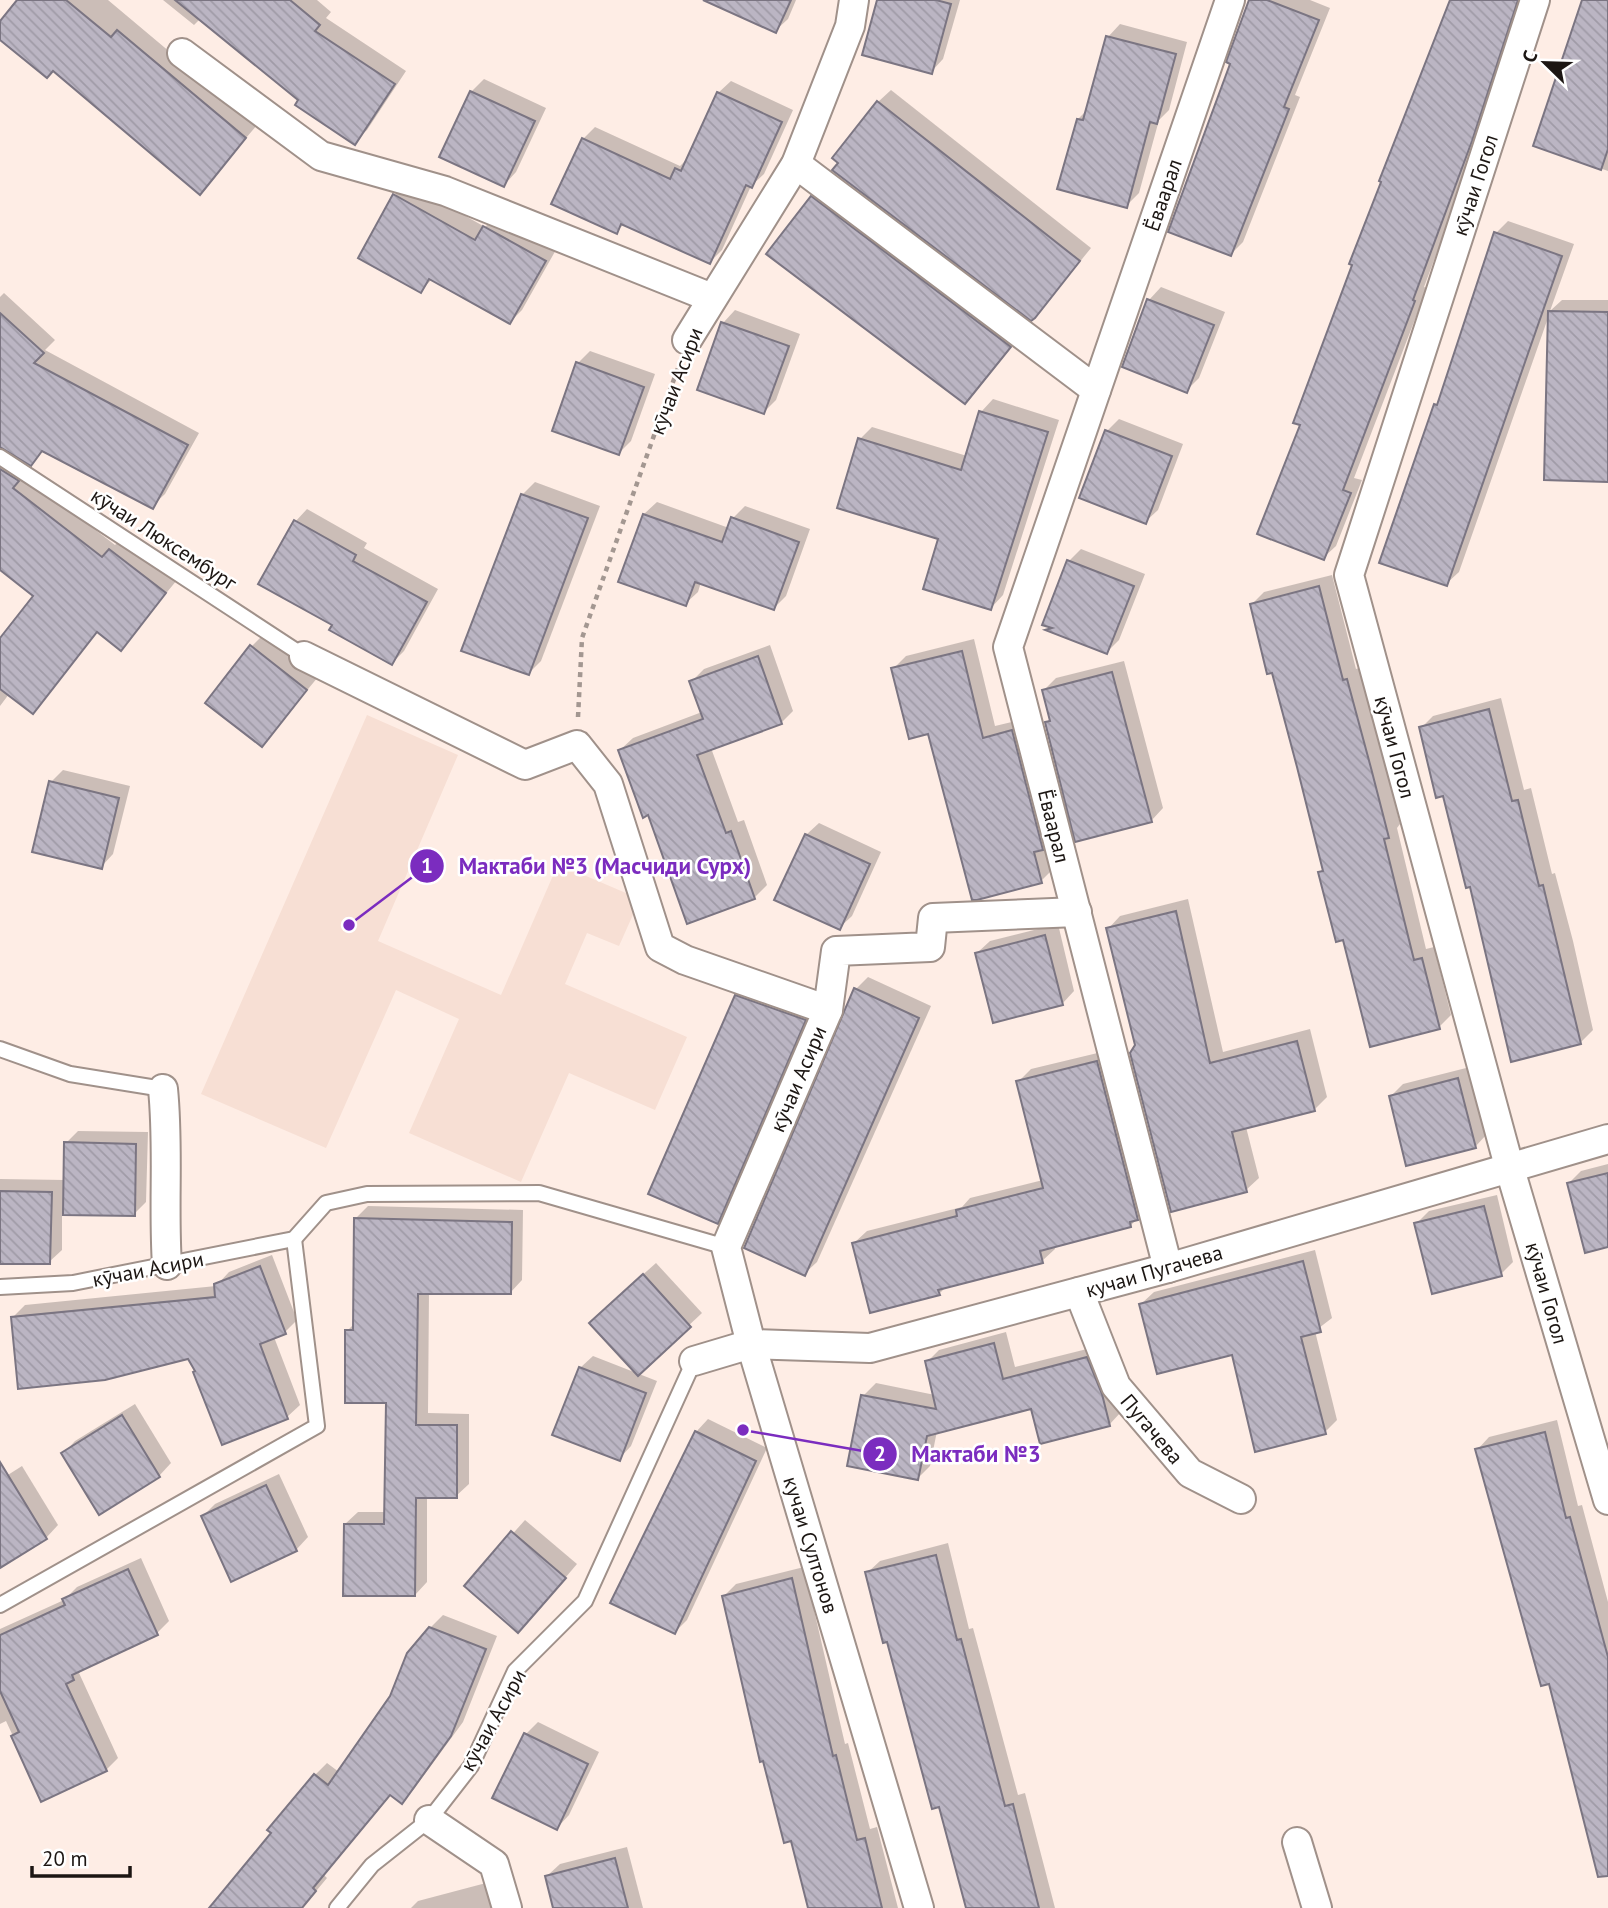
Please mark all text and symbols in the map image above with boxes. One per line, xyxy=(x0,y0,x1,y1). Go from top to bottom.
north arrow xyxy=(1510,28,1580,98)
text: С xyxy=(1516,46,1543,66)
street label: кӯчаи Гогол xyxy=(1446,131,1504,239)
street label: Ёваарал xyxy=(1138,155,1188,235)
street label: кӯчаи Асири xyxy=(643,324,709,438)
street label: кӯчаи Люксембург xyxy=(86,482,242,596)
street label: кӯчаи Гогол xyxy=(1368,693,1422,801)
street label: Ёваарал xyxy=(1032,786,1076,866)
callout: Мактаби №3 (Масчиди Сурх) xyxy=(409,844,765,888)
text: Мактаби №3 (Масчиди Сурх) xyxy=(459,851,751,880)
text: 1 xyxy=(421,852,433,879)
street label: кӯчаи Асири xyxy=(764,1022,832,1136)
street label: кучаи Пугачева xyxy=(1082,1239,1226,1303)
street label: кӯчаи Гогол xyxy=(1520,1239,1574,1347)
street label: кӯчаи Асири xyxy=(90,1245,206,1293)
street label: Пугачева xyxy=(1115,1388,1189,1470)
callout: Мактаби №3 xyxy=(862,1432,1054,1476)
text: Мактаби №3 xyxy=(911,1439,1041,1468)
text: 2 xyxy=(874,1440,886,1467)
street label: кучаи Султонов xyxy=(777,1473,845,1617)
street label: кӯчаи Асири xyxy=(454,1664,532,1776)
scale bar xyxy=(32,1834,130,1878)
text: 20 m xyxy=(42,1845,88,1872)

